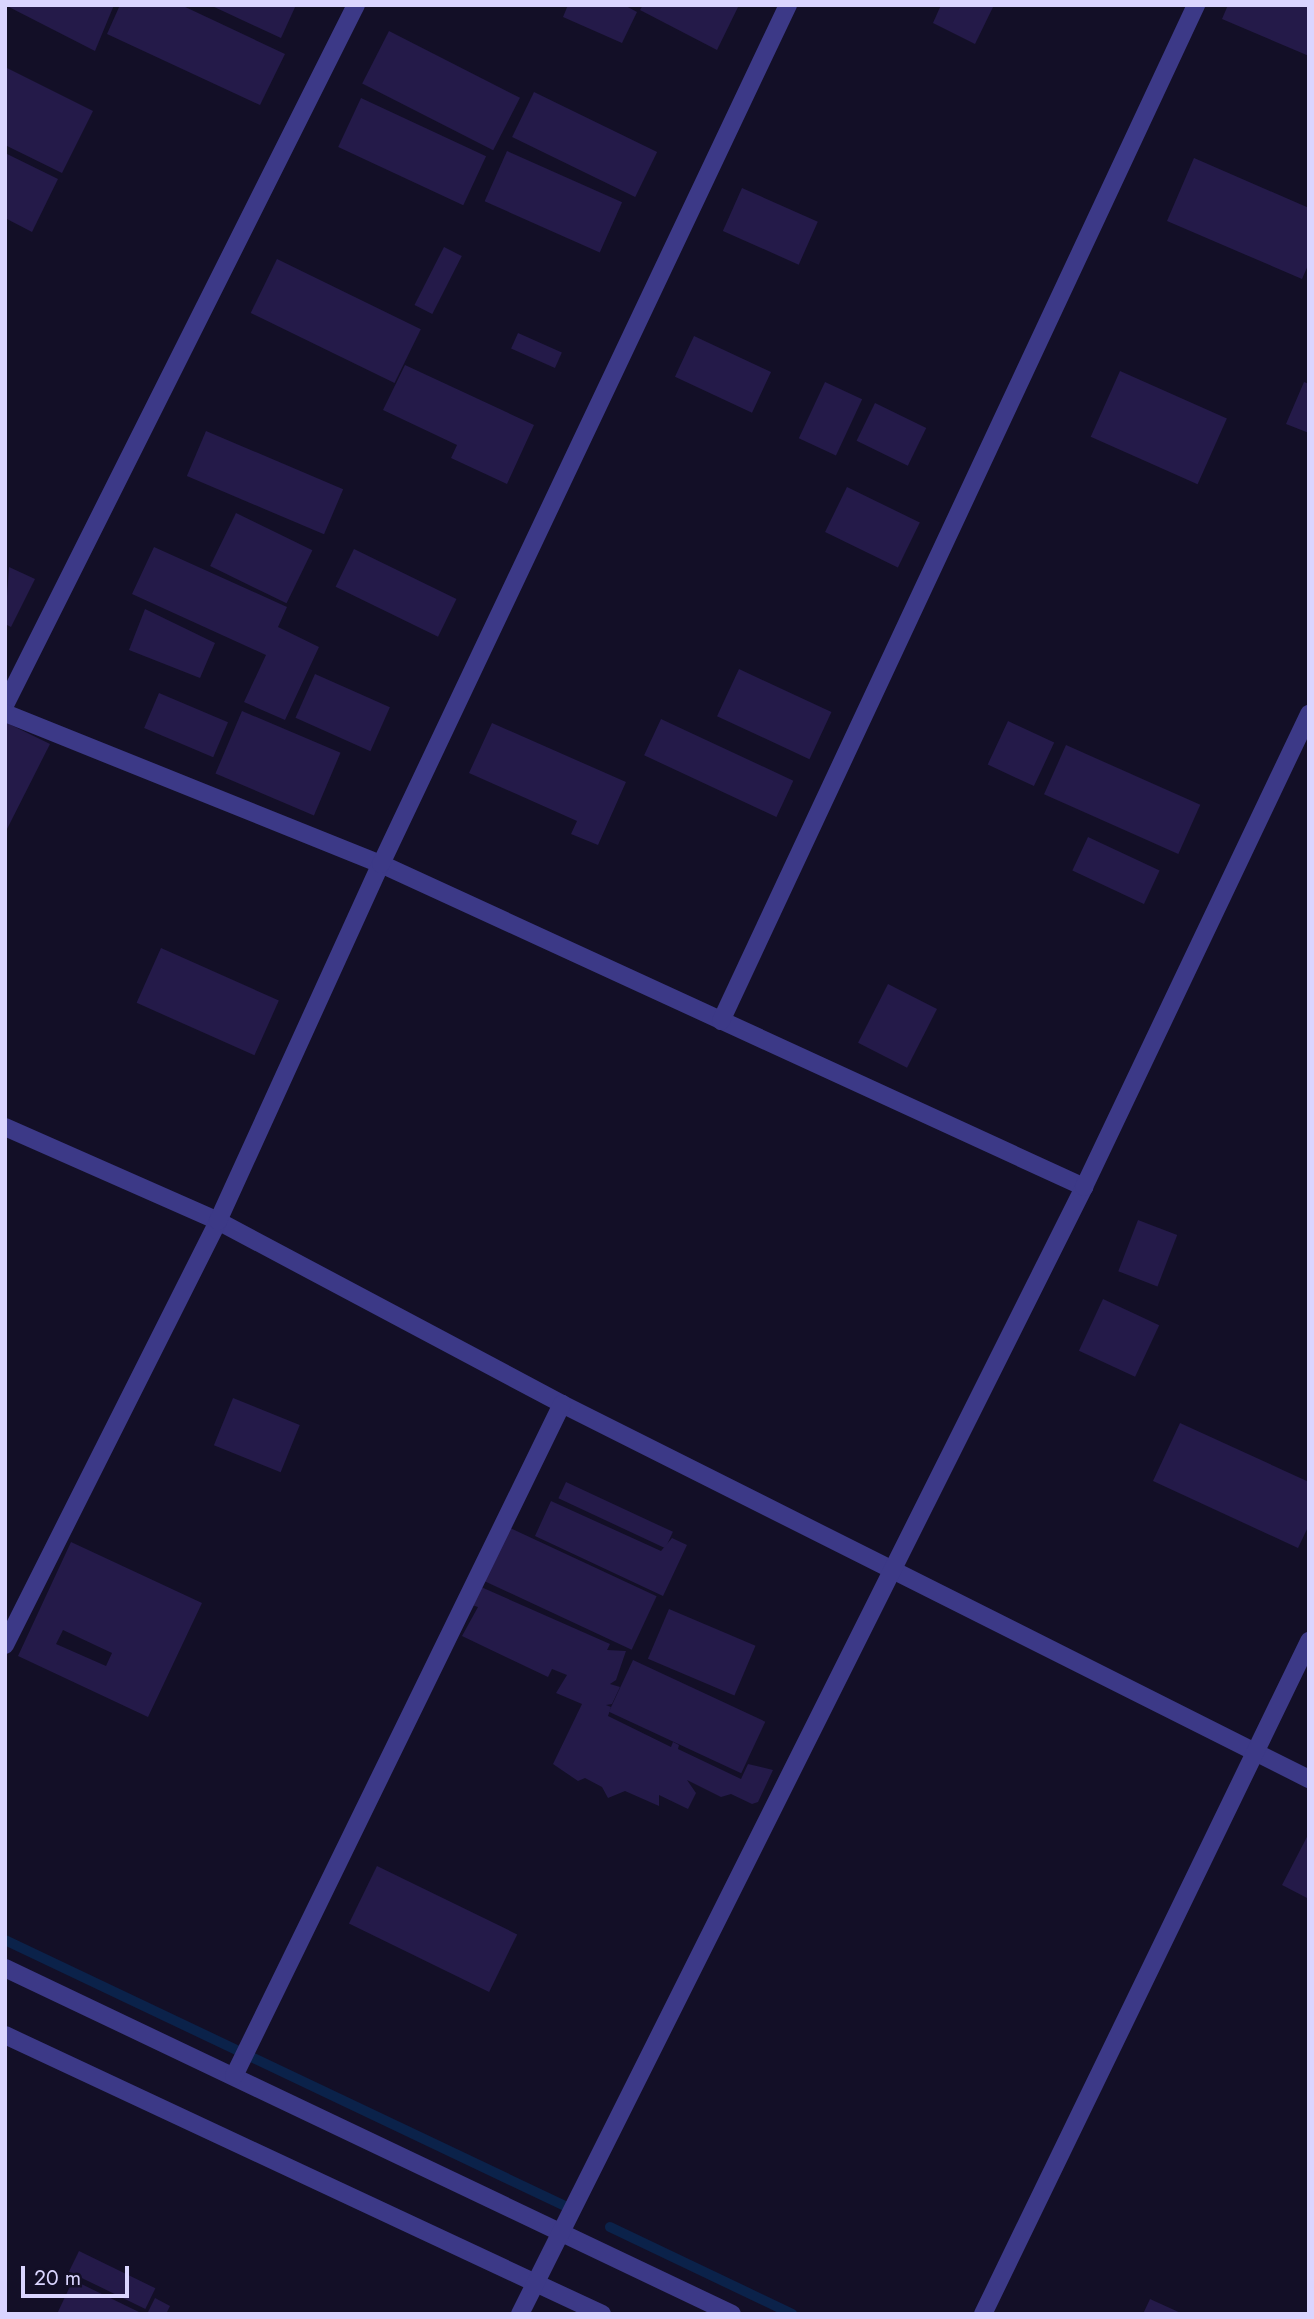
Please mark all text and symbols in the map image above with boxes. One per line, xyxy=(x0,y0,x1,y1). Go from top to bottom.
scale bar xyxy=(24,2252,133,2296)
text: 20 m xyxy=(34,2263,81,2293)

